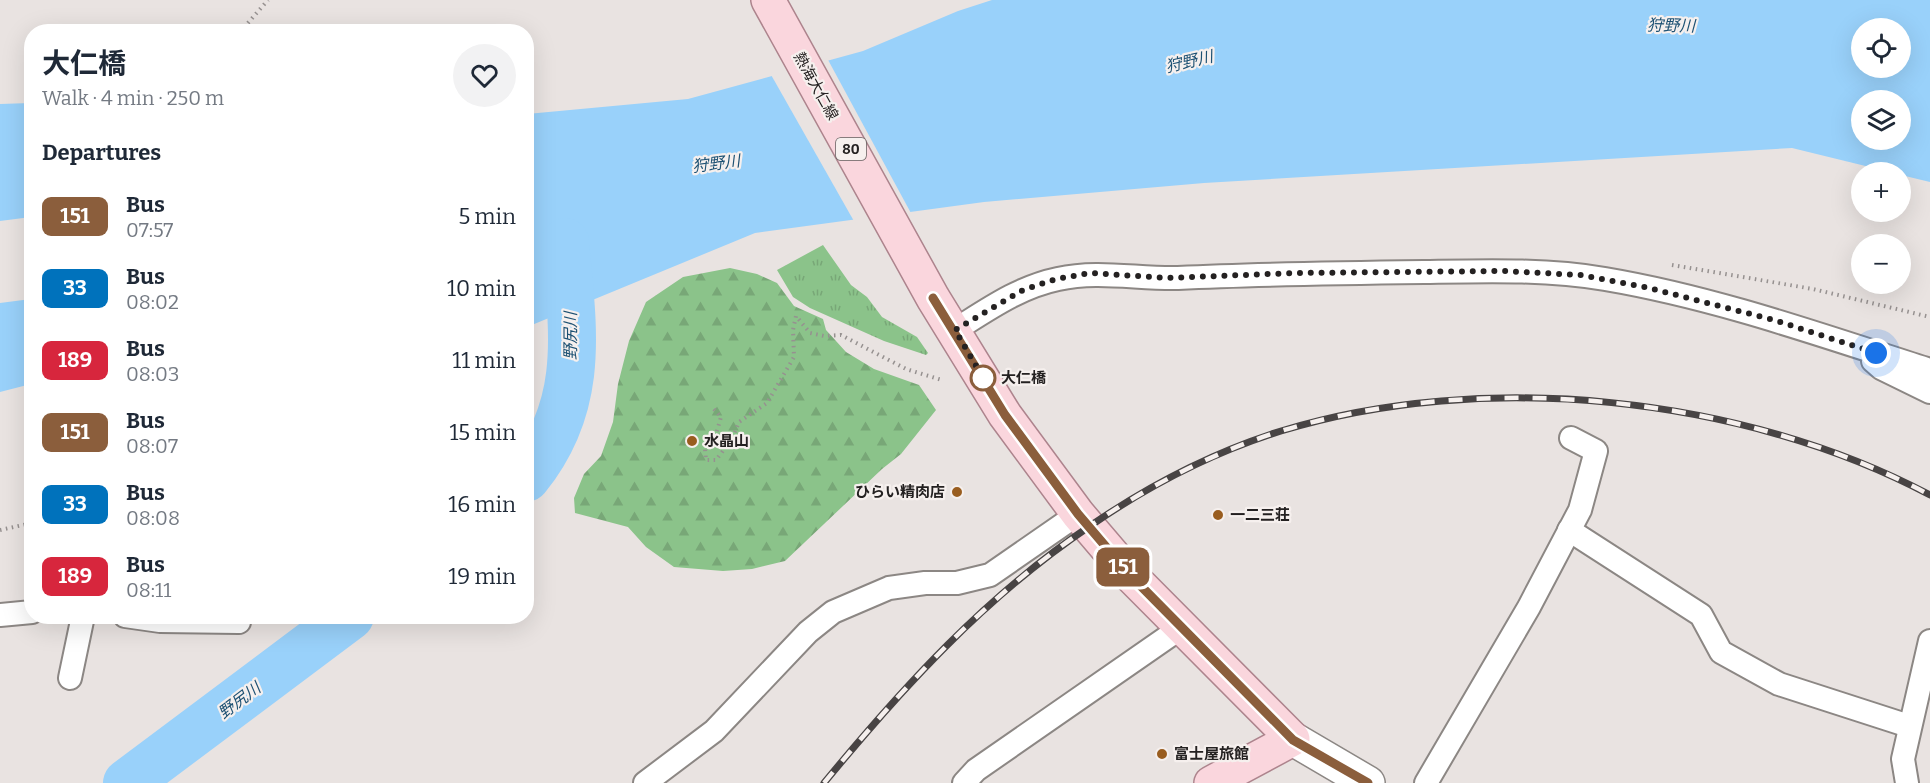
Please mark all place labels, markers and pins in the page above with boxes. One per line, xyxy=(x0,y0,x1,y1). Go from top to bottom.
marker: 大仁橋 xyxy=(970,365,996,391)
place label: 大仁橋 xyxy=(1001,369,1047,387)
place label: 水晶山 xyxy=(704,432,749,450)
marker: 水晶山 xyxy=(685,434,699,448)
place label: ひらい精肉店 xyxy=(855,483,945,501)
marker: ひらい精肉店 xyxy=(950,485,964,499)
place label: 一二三荘 xyxy=(1230,506,1290,524)
marker: 一二三荘 xyxy=(1211,508,1225,522)
place label: 富士屋旅館 xyxy=(1174,745,1249,763)
marker: 富士屋旅館 xyxy=(1155,747,1169,761)

